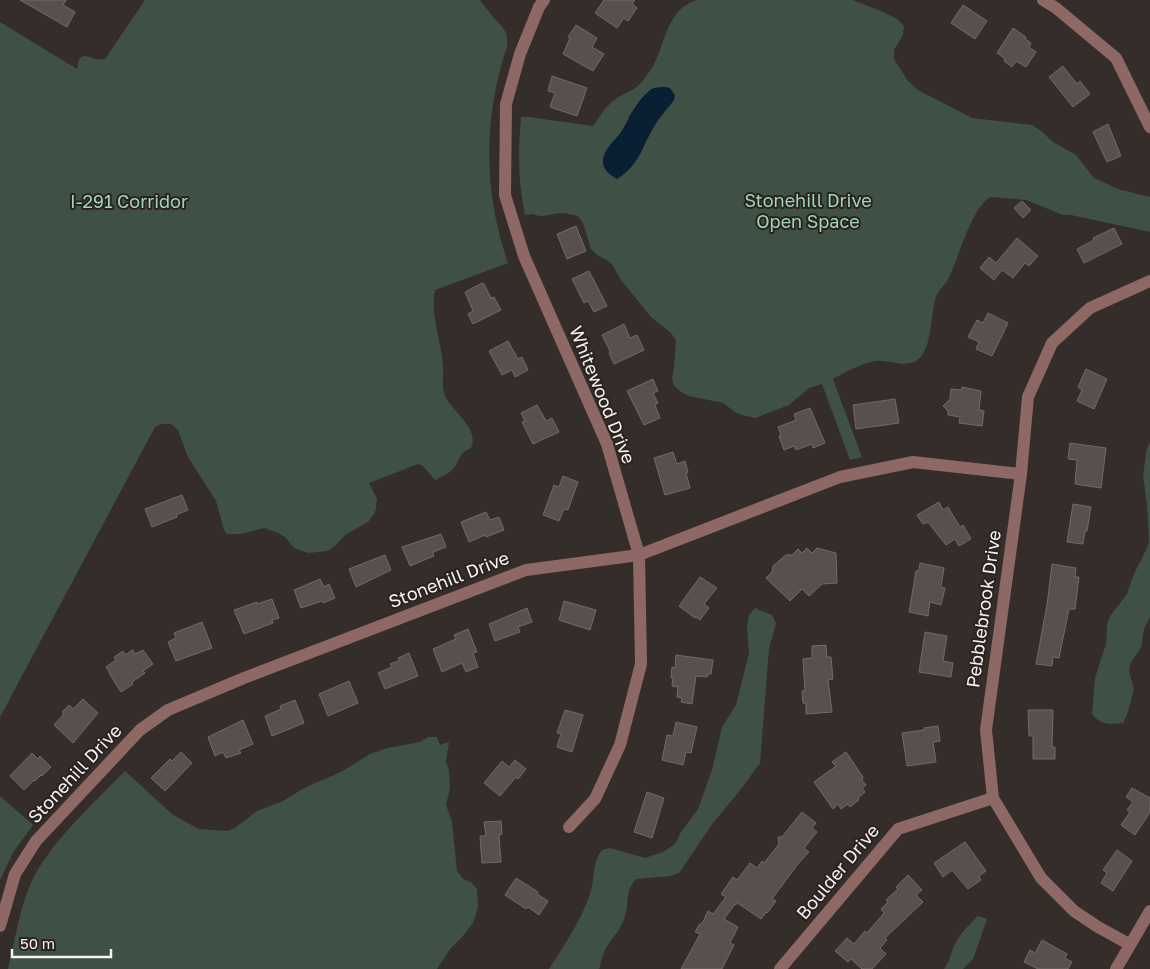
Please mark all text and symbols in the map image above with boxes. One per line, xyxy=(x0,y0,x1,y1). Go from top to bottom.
park label: Stonehill Drive Open Space xyxy=(744,189,872,232)
park label: I-291 Corridor xyxy=(70,190,188,212)
street label: Whitewood Drive xyxy=(565,322,641,467)
street label: Pebblebrook Drive xyxy=(961,529,1005,689)
street label: Stonehill Drive xyxy=(385,546,512,612)
street label: Stonehill Drive xyxy=(23,719,126,827)
street label: Boulder Drive xyxy=(791,819,883,923)
scale bar xyxy=(12,926,111,958)
text: 50 m xyxy=(20,934,55,952)

